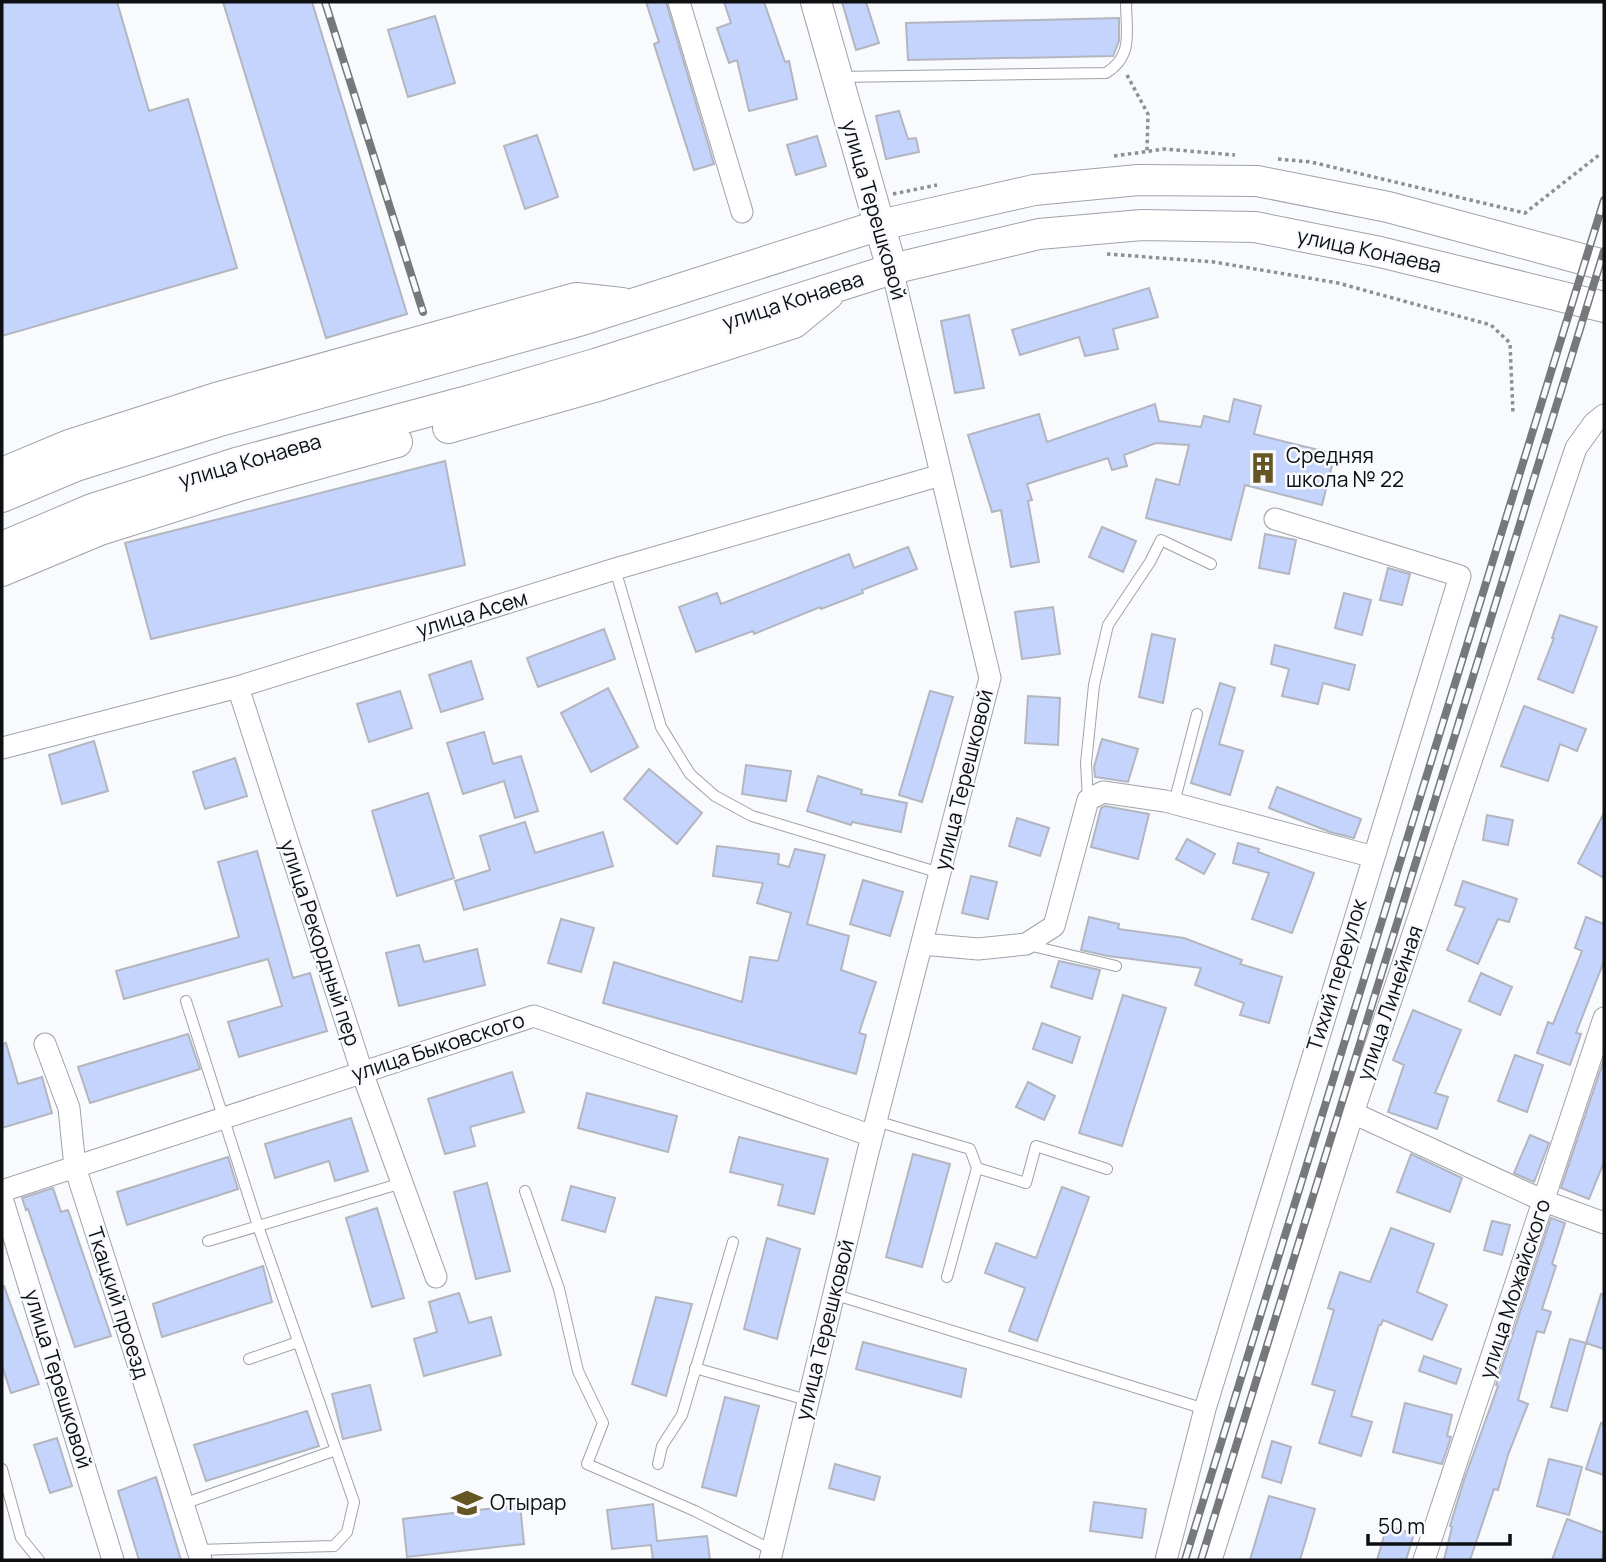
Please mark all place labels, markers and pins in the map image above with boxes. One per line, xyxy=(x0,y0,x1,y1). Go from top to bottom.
place label: Средняя школа № 22 xyxy=(1286,441,1404,493)
building icon: Средняя школа № 22 xyxy=(1246,451,1280,485)
school or university icon: Отырар xyxy=(450,1486,484,1520)
place label: Отырар xyxy=(490,1488,566,1516)

